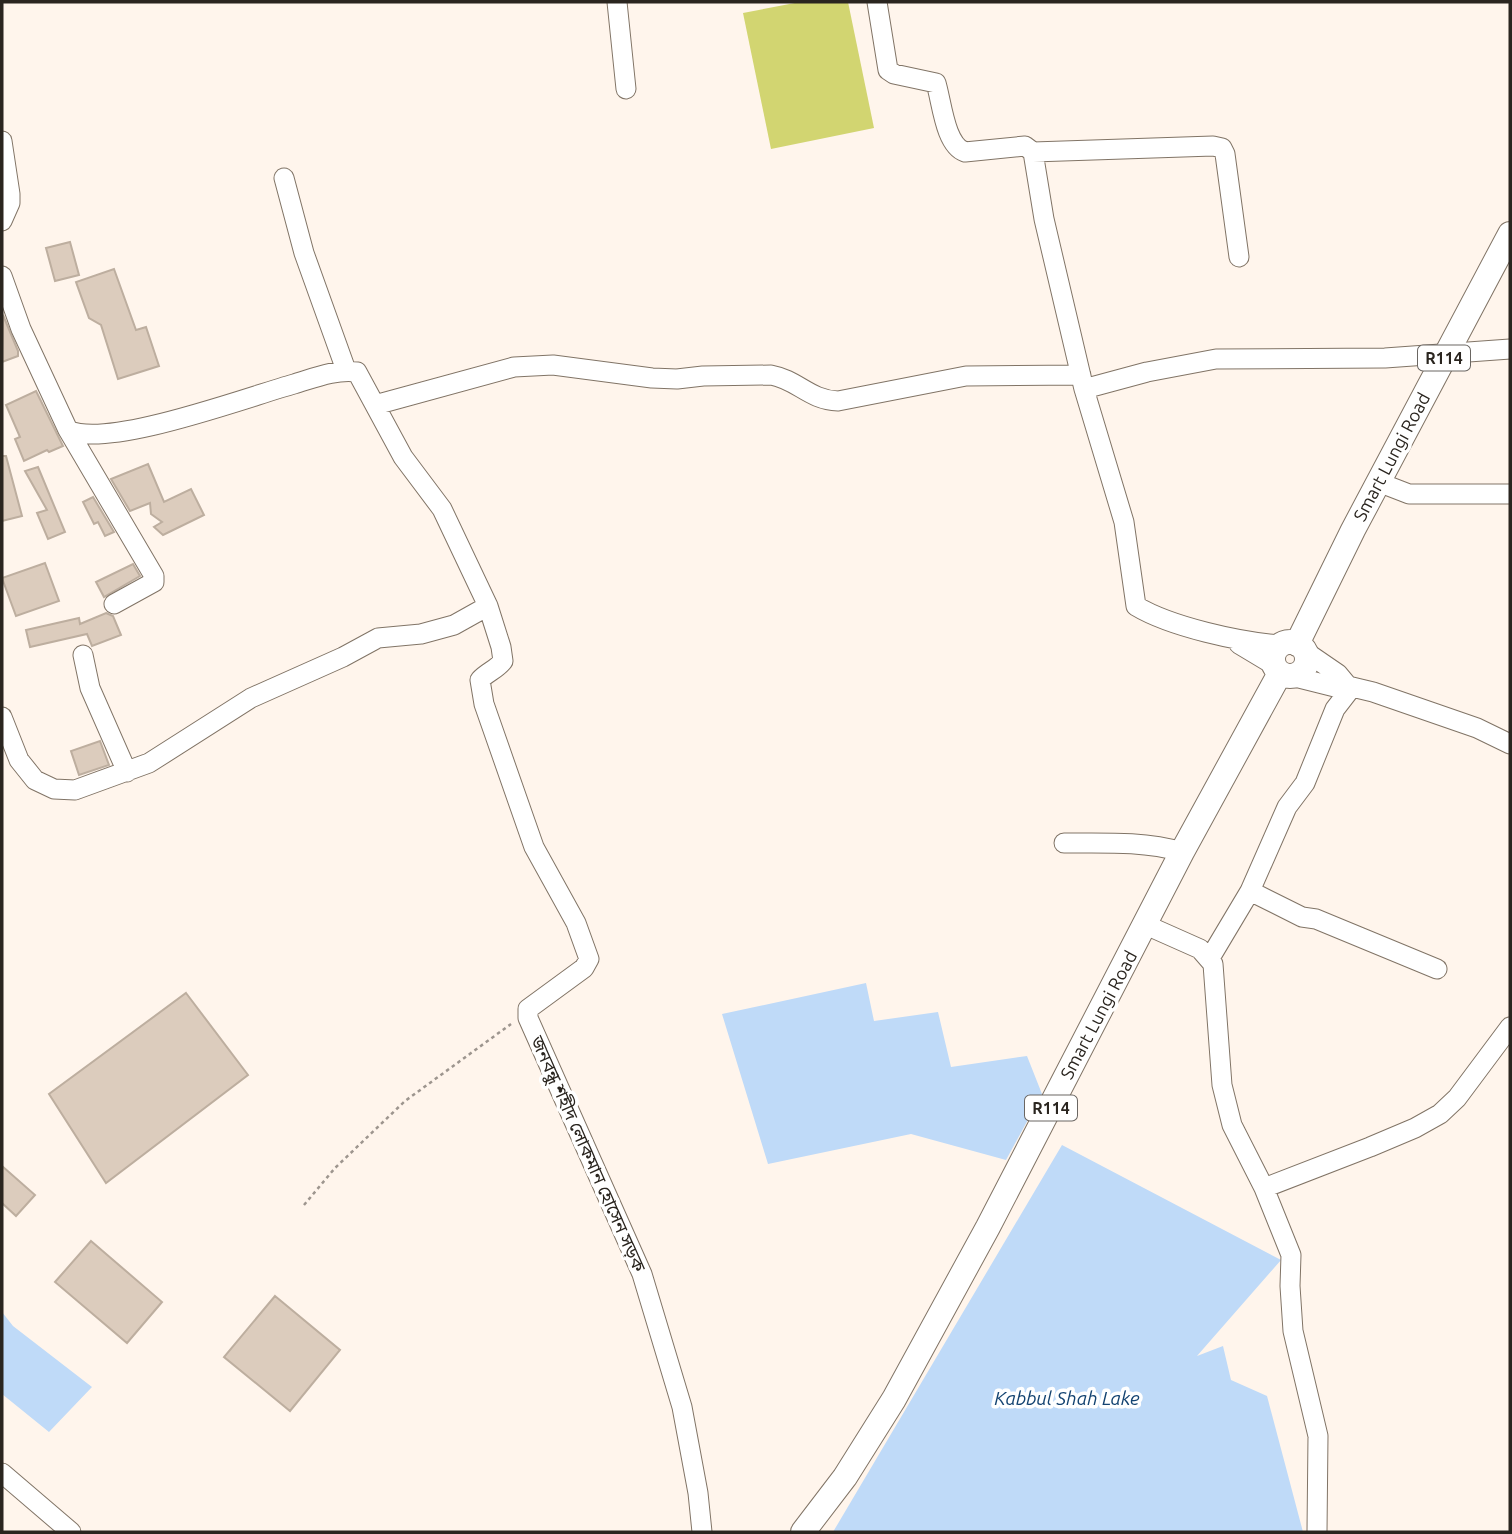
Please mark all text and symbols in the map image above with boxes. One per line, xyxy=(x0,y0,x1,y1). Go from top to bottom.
road number: R114 xyxy=(1418,346,1470,370)
street label: Smart Lungi Road xyxy=(1349,389,1433,524)
street label: Smart Lungi Road xyxy=(1056,947,1140,1082)
street label: জনবন্ধু শহীদ লোকমান হোসেন সড়ক xyxy=(524,1032,650,1276)
road number: R114 xyxy=(1025,1096,1077,1120)
water label: Kabbul Shah Lake xyxy=(994,1387,1140,1409)

